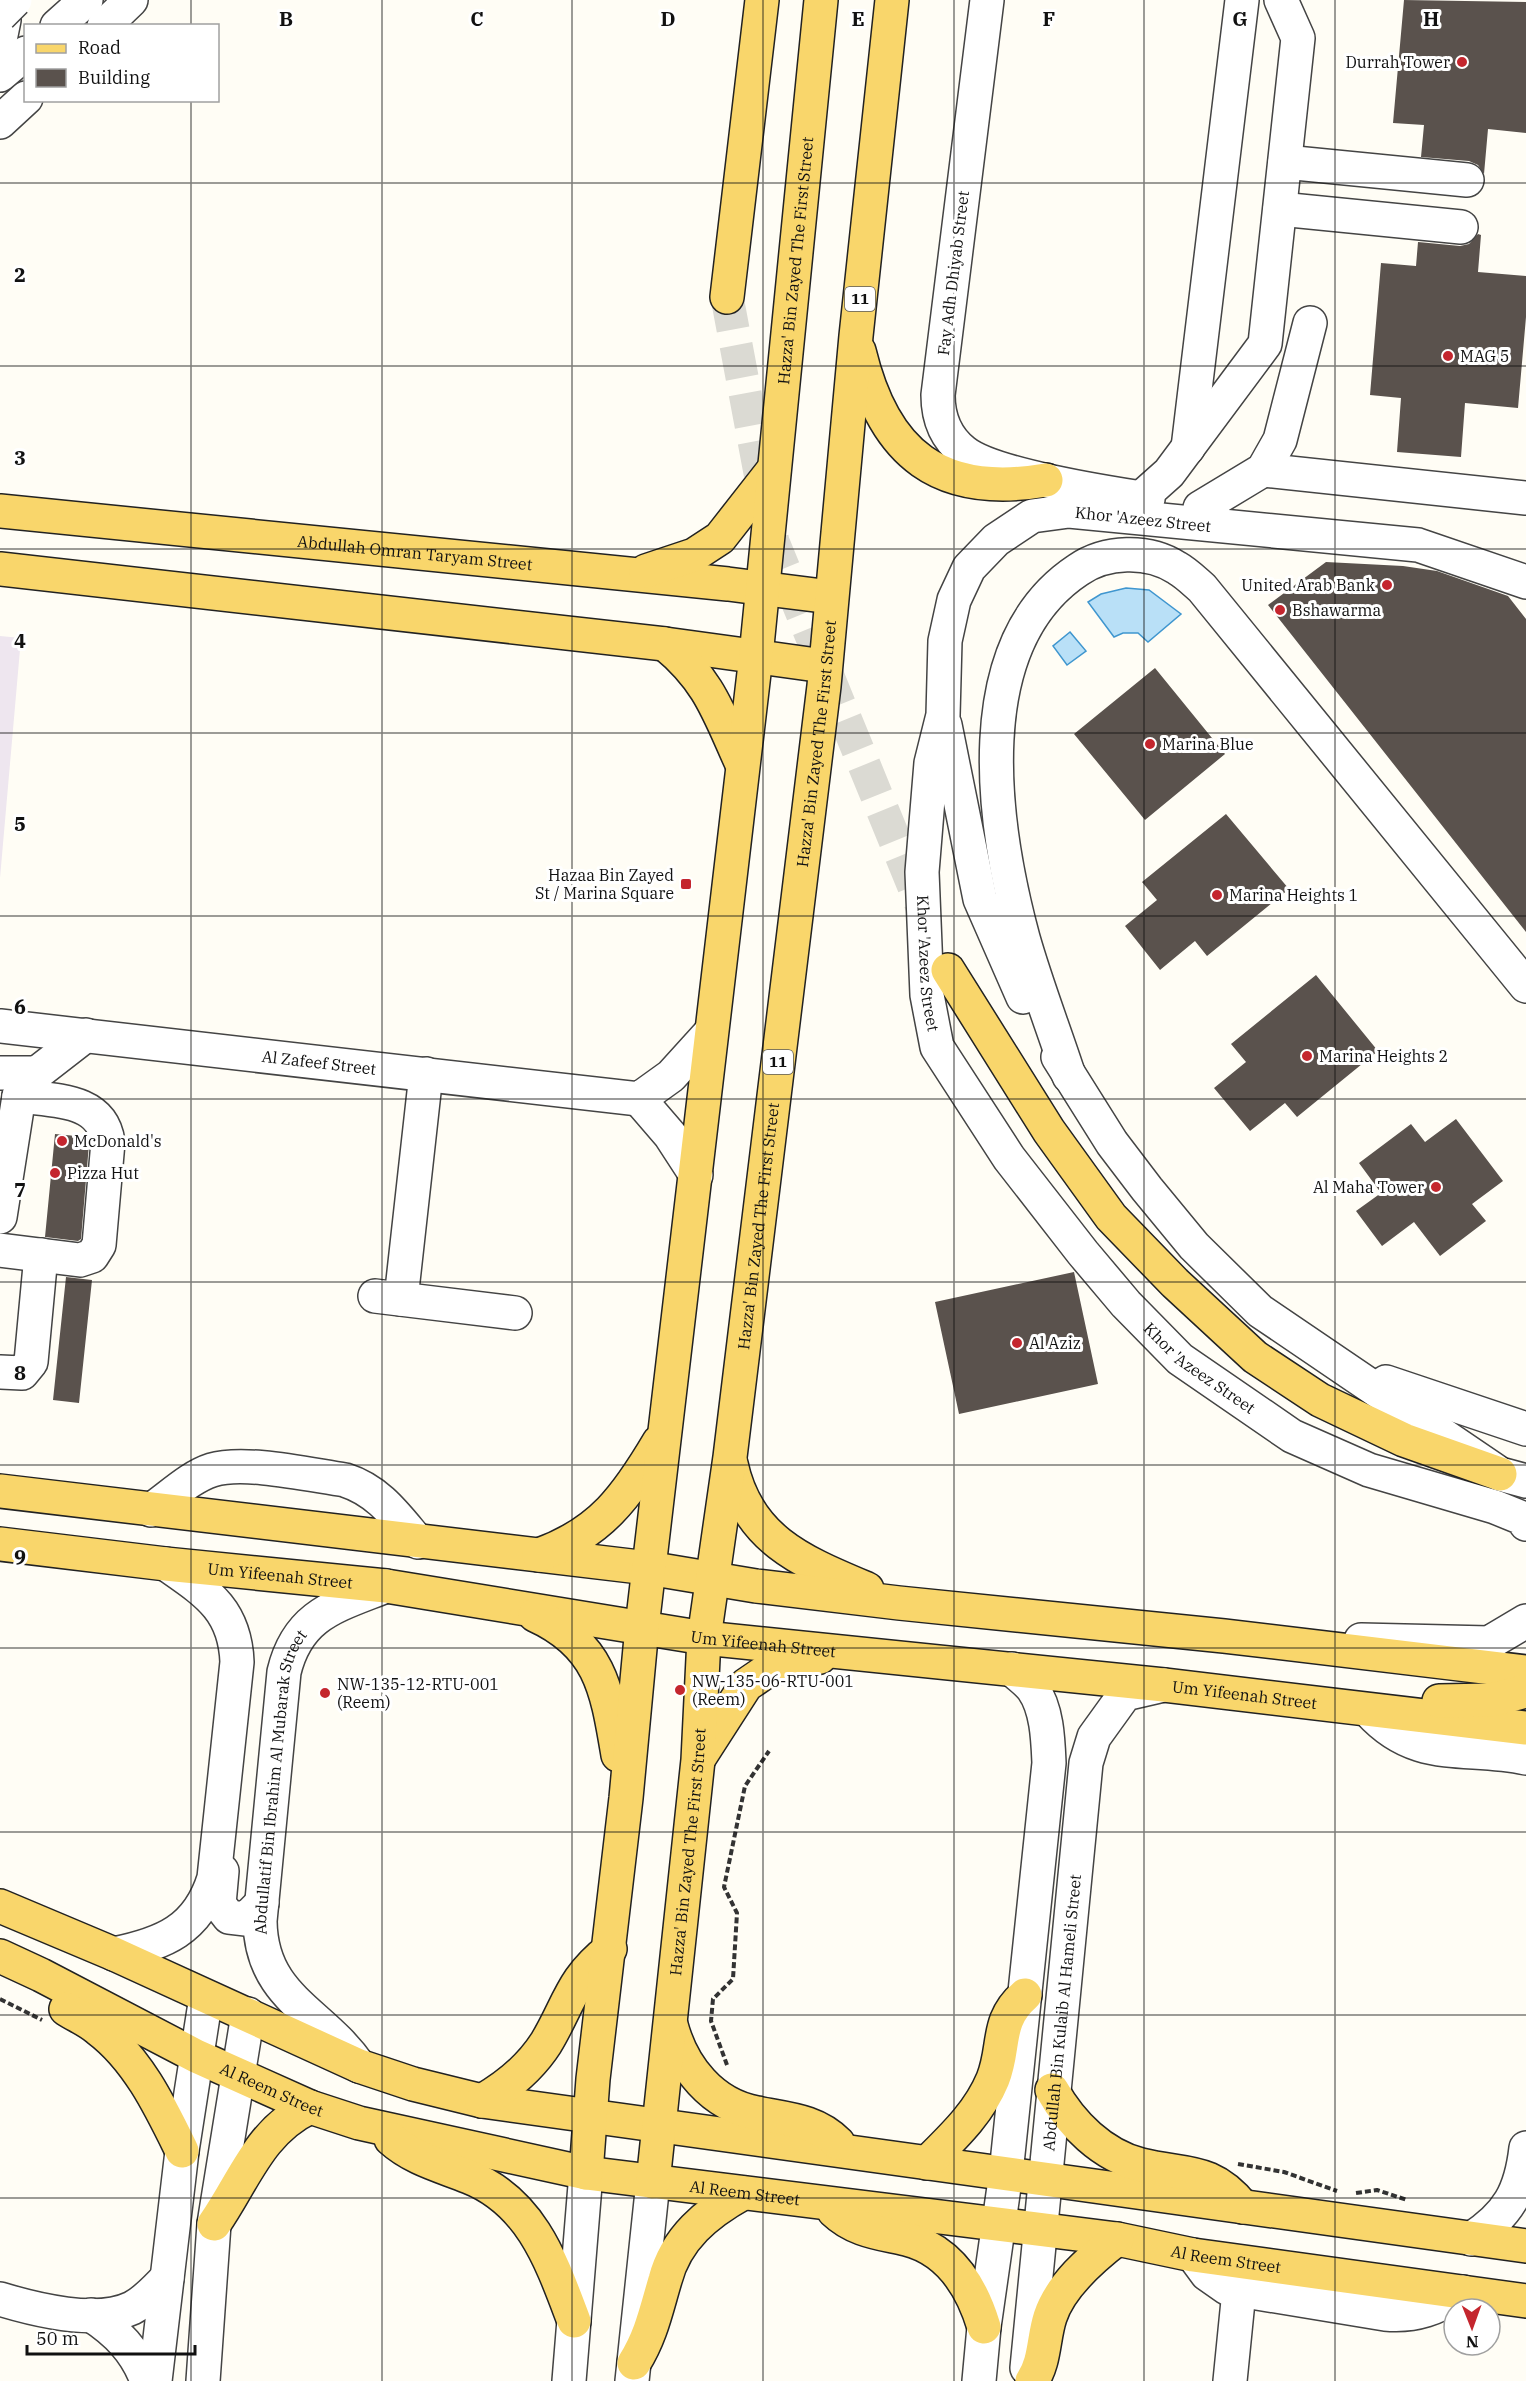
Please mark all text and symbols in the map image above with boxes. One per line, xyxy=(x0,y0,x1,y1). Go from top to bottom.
text: B xyxy=(279,5,293,32)
text: C xyxy=(470,5,484,32)
text: D xyxy=(660,5,676,32)
text: E xyxy=(851,5,865,32)
text: F xyxy=(1043,5,1055,32)
text: G xyxy=(1232,5,1248,32)
text: H xyxy=(1423,5,1439,32)
legend xyxy=(24,24,219,102)
text: Road xyxy=(78,36,121,59)
place label: Durrah Tower xyxy=(1346,52,1450,72)
marker: Durrah Tower xyxy=(1455,55,1469,69)
text: Building xyxy=(78,66,150,89)
street label: Hazza' Bin Zayed The First Street xyxy=(773,135,817,385)
street label: Fay Adh Dhiyab Street xyxy=(933,189,973,357)
text: 2 xyxy=(14,261,26,288)
road number: 11 xyxy=(845,287,875,311)
place label: MAG 5 xyxy=(1460,346,1509,366)
marker: MAG 5 xyxy=(1441,349,1455,363)
text: 3 xyxy=(14,444,26,471)
street label: Khor 'Azeez Street xyxy=(1074,502,1212,536)
street label: Abdullah Omran Taryam Street xyxy=(296,531,534,574)
place label: United Arab Bank xyxy=(1241,575,1376,595)
marker: United Arab Bank xyxy=(1380,578,1394,592)
place label: Bshawarma xyxy=(1292,600,1381,620)
marker: Bshawarma xyxy=(1273,603,1287,617)
street label: Hazza' Bin Zayed The First Street xyxy=(792,619,840,868)
text: 4 xyxy=(14,627,26,654)
place label: Marina Blue xyxy=(1162,734,1254,754)
marker: Marina Blue xyxy=(1143,737,1157,751)
text: 5 xyxy=(14,810,26,837)
place label: Hazaa Bin Zayed St / Marina Square xyxy=(535,865,674,903)
marker: Hazaa Bin Zayed St / Marina Square xyxy=(679,877,693,891)
place label: Marina Heights 1 xyxy=(1229,885,1358,905)
marker: Marina Heights 1 xyxy=(1210,888,1224,902)
street label: Khor 'Azeez Street xyxy=(913,895,944,1033)
text: 6 xyxy=(14,993,26,1020)
street label: Al Zafeef Street xyxy=(261,1046,378,1079)
place label: Marina Heights 2 xyxy=(1319,1046,1448,1066)
marker: Marina Heights 2 xyxy=(1300,1049,1314,1063)
road number: 11 xyxy=(763,1050,793,1074)
street label: Hazza' Bin Zayed The First Street xyxy=(733,1101,783,1351)
place label: McDonald's xyxy=(74,1131,162,1151)
marker: McDonald's xyxy=(55,1134,69,1148)
place label: Pizza Hut xyxy=(67,1163,139,1183)
marker: Pizza Hut xyxy=(48,1166,62,1180)
text: 7 xyxy=(14,1176,26,1203)
place label: Al Maha Tower xyxy=(1313,1177,1424,1197)
marker: Al Maha Tower xyxy=(1429,1180,1443,1194)
street label: Khor 'Azeez Street xyxy=(1140,1318,1260,1418)
place label: Al Aziz xyxy=(1029,1333,1081,1353)
marker: Al Aziz xyxy=(1010,1336,1024,1350)
text: 8 xyxy=(14,1359,26,1386)
text: 9 xyxy=(14,1543,26,1570)
street label: Um Yifeenah Street xyxy=(207,1558,354,1593)
street label: Abdullatif Bin Ibrahim Al Mubarak Street xyxy=(250,1625,311,1936)
street label: Um Yifeenah Street xyxy=(689,1626,837,1661)
place label: NW-135-06-RTU-001 (Reem) xyxy=(692,1671,854,1709)
place label: NW-135-12-RTU-001 (Reem) xyxy=(337,1674,499,1712)
street label: Um Yifeenah Street xyxy=(1171,1676,1318,1713)
marker: NW-135-06-RTU-001 (Reem) xyxy=(673,1683,687,1697)
marker: NW-135-12-RTU-001 (Reem) xyxy=(318,1686,332,1700)
street label: Hazza' Bin Zayed The First Street xyxy=(665,1727,710,1977)
street label: Abdullah Bin Kulaib Al Hameli Street xyxy=(1038,1873,1085,2152)
street label: Al Reem Street xyxy=(217,2058,326,2121)
street label: Al Reem Street xyxy=(689,2176,801,2210)
street label: Al Reem Street xyxy=(1169,2241,1283,2277)
north arrow xyxy=(1442,2297,1502,2357)
scale bar xyxy=(27,2318,195,2356)
text: 50 m xyxy=(36,2327,79,2350)
text: N xyxy=(1466,2332,1479,2352)

